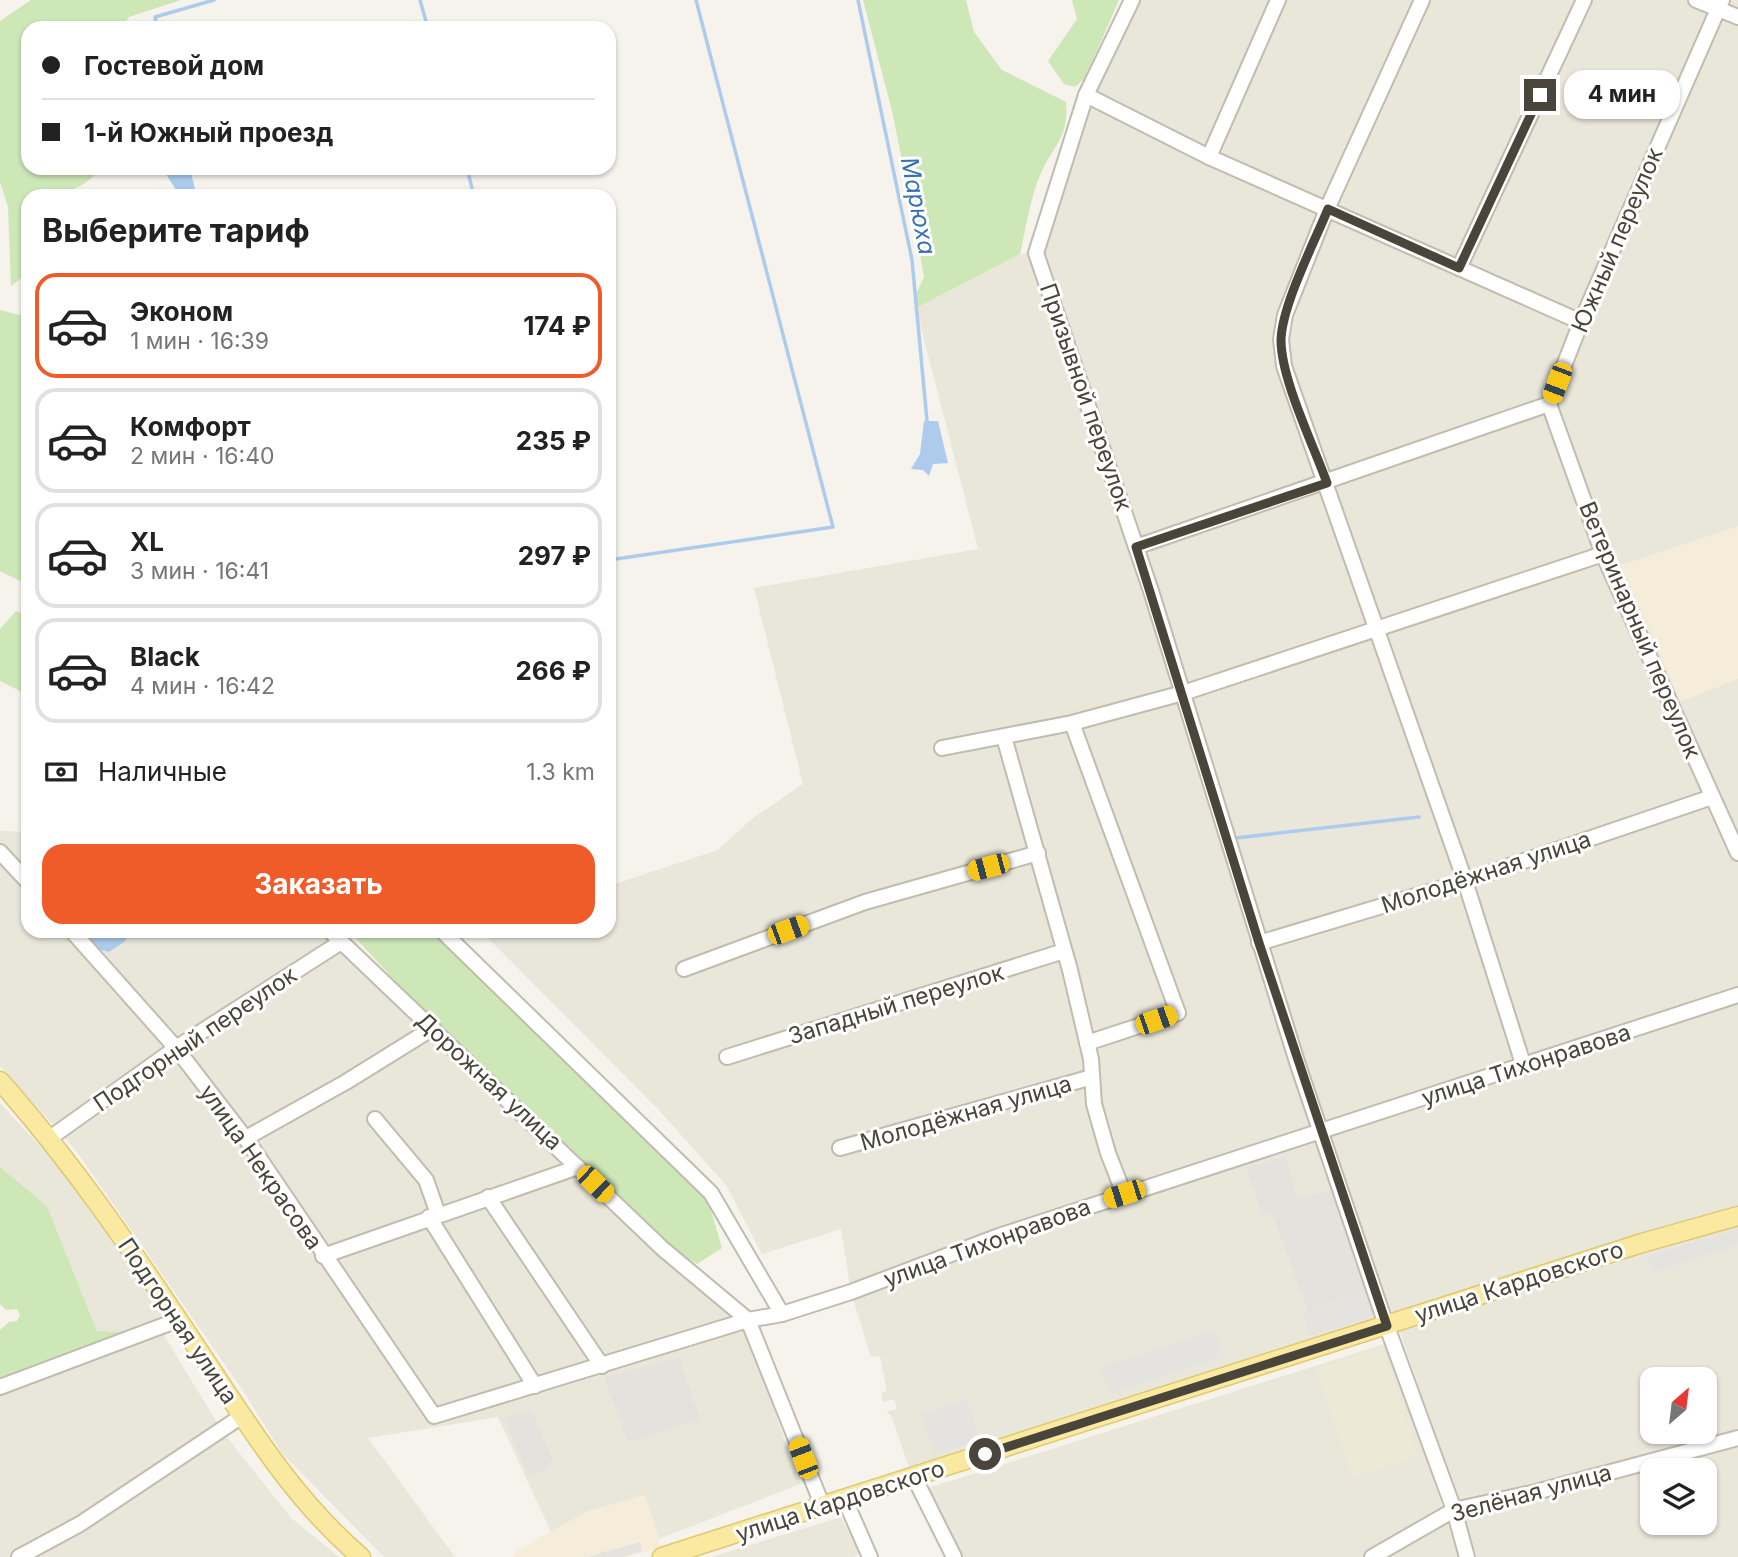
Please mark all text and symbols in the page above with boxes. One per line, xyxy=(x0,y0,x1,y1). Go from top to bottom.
text: Гостевой дом xyxy=(84,50,264,81)
callout: 4 мин xyxy=(1564,70,1680,119)
route end xyxy=(1524,79,1556,111)
text: 4 мин xyxy=(1588,80,1656,108)
text: 1-й Южный проезд xyxy=(84,117,333,148)
street label: Южный переулок xyxy=(1565,143,1669,337)
water label: Марюха xyxy=(895,155,942,257)
text: Выберите тариф xyxy=(42,211,310,250)
street label: Призывной переулок xyxy=(1034,280,1138,515)
icon: car xyxy=(46,294,109,357)
text: Эконом xyxy=(130,296,233,327)
text: 174 ₽ xyxy=(523,310,591,341)
text: 1 мин · 16:39 xyxy=(130,327,269,355)
car xyxy=(1540,360,1575,406)
icon: car xyxy=(46,409,109,472)
text: Комфорт xyxy=(130,411,251,442)
text: 235 ₽ xyxy=(516,425,591,456)
text: 2 мин · 16:40 xyxy=(130,442,275,470)
street label: Ветеринарный переулок xyxy=(1573,497,1707,763)
icon: car xyxy=(46,524,109,587)
text: XL xyxy=(130,526,164,557)
text: 297 ₽ xyxy=(518,540,591,571)
text: 3 мин · 16:41 xyxy=(130,557,269,585)
icon: car xyxy=(46,639,109,702)
text: Black xyxy=(130,641,200,672)
text: 266 ₽ xyxy=(515,655,591,686)
text: 4 мин · 16:42 xyxy=(130,672,275,700)
icon: cash xyxy=(42,753,80,791)
text: Наличные xyxy=(98,756,227,787)
text: 1.3 km xyxy=(526,758,595,786)
street label: Молодёжная улица xyxy=(1378,825,1594,919)
button: Заказать xyxy=(42,844,595,924)
car xyxy=(965,851,1012,883)
car xyxy=(765,913,812,947)
street label: Западный переулок xyxy=(785,958,1008,1050)
street label: Подгорный переулок xyxy=(88,960,302,1117)
car xyxy=(1133,1003,1180,1037)
street label: Дорожная улица xyxy=(410,1006,568,1156)
street label: улица Тихонравова xyxy=(1418,1018,1634,1112)
street label: Молодёжная улица xyxy=(857,1069,1075,1157)
street label: улица Некрасова xyxy=(194,1079,328,1255)
car xyxy=(573,1162,618,1206)
car xyxy=(1101,1178,1148,1210)
street label: улица Тихонравова xyxy=(880,1193,1094,1293)
street label: Подгорная улица xyxy=(112,1233,244,1409)
street label: улица Кардовского xyxy=(1411,1235,1627,1329)
north arrow xyxy=(1640,1367,1717,1444)
map controls xyxy=(1640,1367,1717,1535)
car xyxy=(786,1435,821,1481)
route start xyxy=(969,1438,1001,1470)
street label: улица Кардовского xyxy=(732,1454,948,1548)
street label: Зелёная улица xyxy=(1448,1458,1614,1528)
button: layers xyxy=(1640,1458,1717,1535)

